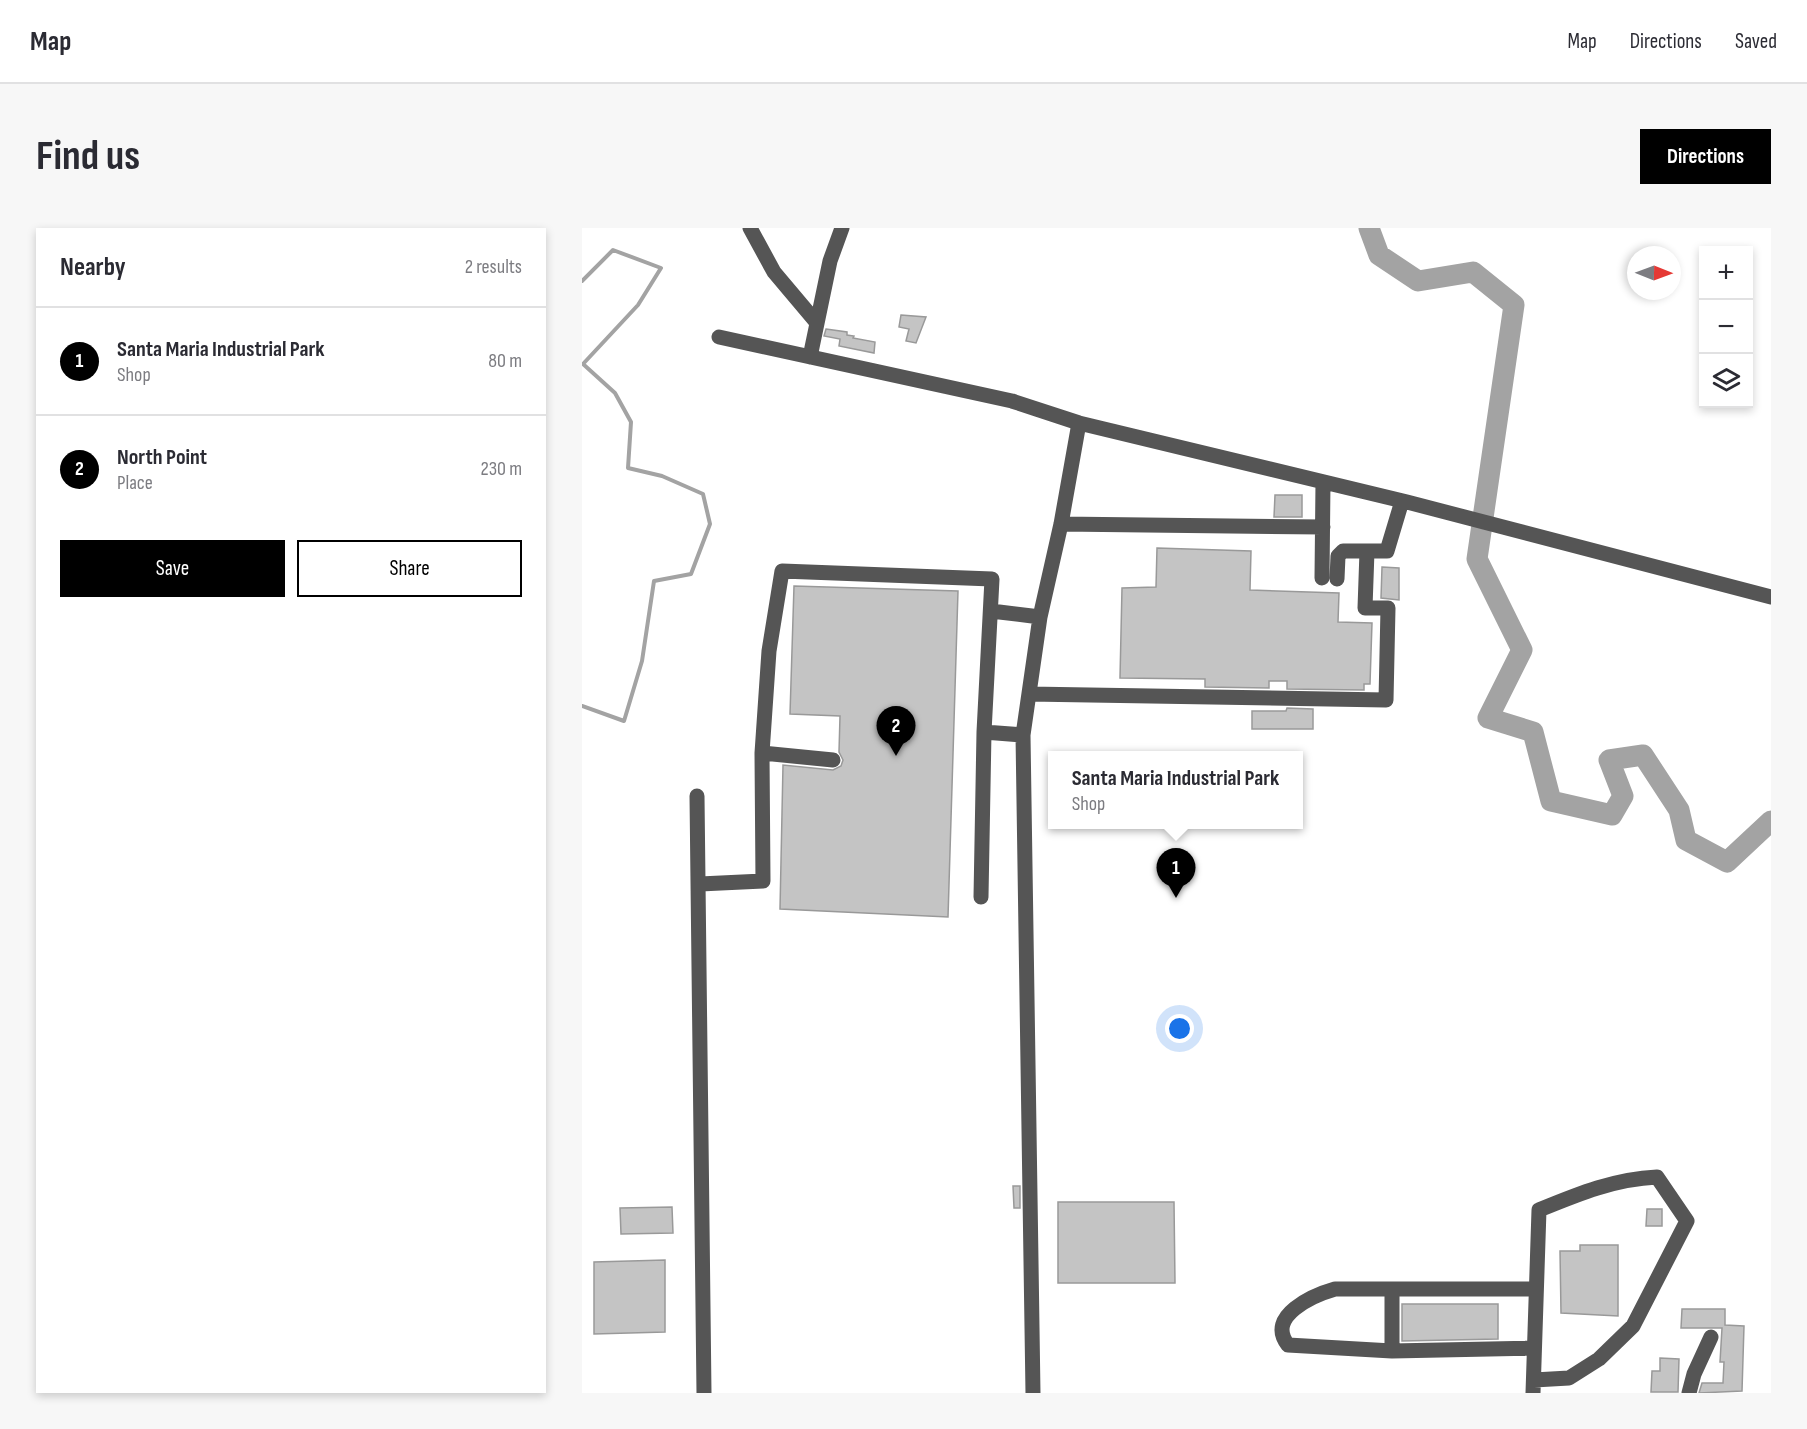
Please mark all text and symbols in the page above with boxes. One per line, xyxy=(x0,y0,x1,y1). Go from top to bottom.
text: Map xyxy=(30,25,71,58)
text: Map xyxy=(1567,29,1597,54)
text: Directions xyxy=(1630,29,1702,54)
text: Saved xyxy=(1735,29,1777,54)
button: Directions xyxy=(1640,129,1771,184)
text: Find us xyxy=(36,131,140,182)
north arrow xyxy=(1627,246,1681,300)
map controls xyxy=(1699,246,1753,408)
button: + xyxy=(1699,246,1753,300)
text: Nearby xyxy=(60,252,126,283)
text: 2 results xyxy=(465,255,522,279)
button: − xyxy=(1699,300,1753,354)
text: Santa Maria Industrial Park xyxy=(117,336,325,363)
text: 1 xyxy=(76,349,83,373)
text: 80 m xyxy=(488,349,522,373)
button: layers xyxy=(1699,354,1753,408)
text: Shop xyxy=(117,363,151,387)
text: North Point xyxy=(117,444,207,471)
text: 2 xyxy=(75,457,84,481)
text: 230 m xyxy=(480,457,522,481)
text: Place xyxy=(117,471,153,495)
button: Save xyxy=(60,540,285,597)
button: Share xyxy=(297,540,522,597)
pin: 2 xyxy=(876,706,916,756)
popup xyxy=(1048,751,1303,829)
text: Santa Maria Industrial Park xyxy=(1072,765,1279,792)
text: Shop xyxy=(1072,792,1105,816)
pin: 1 xyxy=(1156,848,1196,898)
your location xyxy=(1165,1014,1194,1043)

